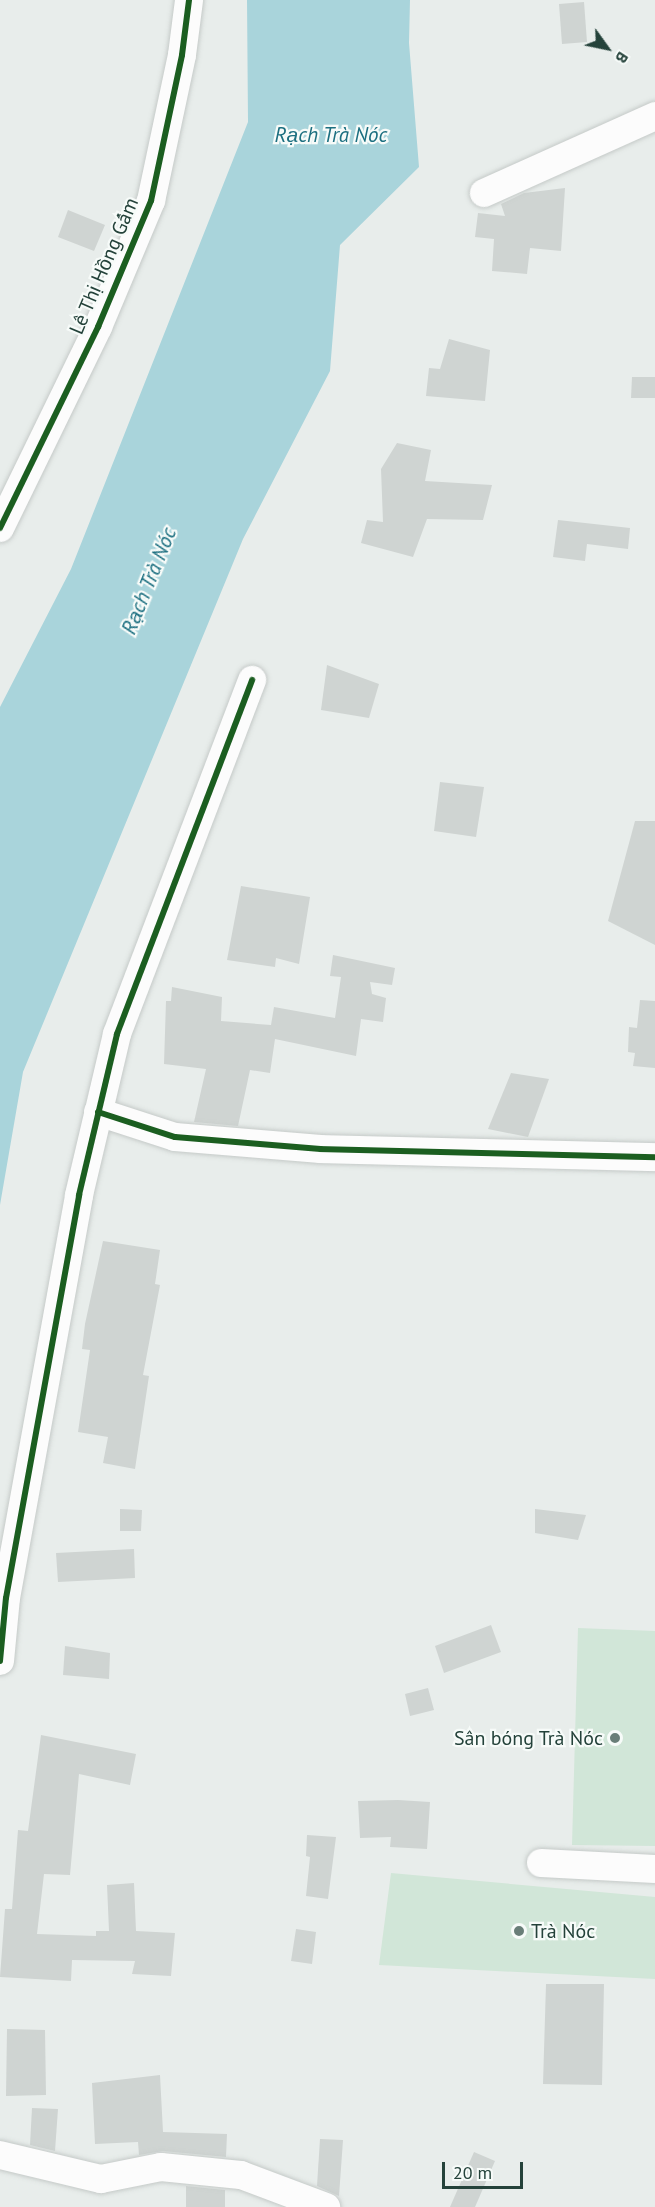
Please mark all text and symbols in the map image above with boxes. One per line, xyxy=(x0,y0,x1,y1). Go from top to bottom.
north arrow xyxy=(577,18,637,78)
text: B xyxy=(611,48,633,67)
water label: Rạch Trà Nóc xyxy=(274,122,388,148)
street label: Lê Thị Hồng Gấm xyxy=(64,194,144,338)
water label: Rạch Trà Nóc xyxy=(116,524,182,638)
place label: Sân bóng Trà Nóc xyxy=(453,1726,603,1750)
marker: Sân bóng Trà Nóc xyxy=(608,1731,622,1745)
place label: Trà Nóc xyxy=(531,1919,595,1943)
marker: Trà Nóc xyxy=(512,1924,526,1938)
scale bar xyxy=(445,2150,526,2188)
text: 20 m xyxy=(453,2161,492,2184)

